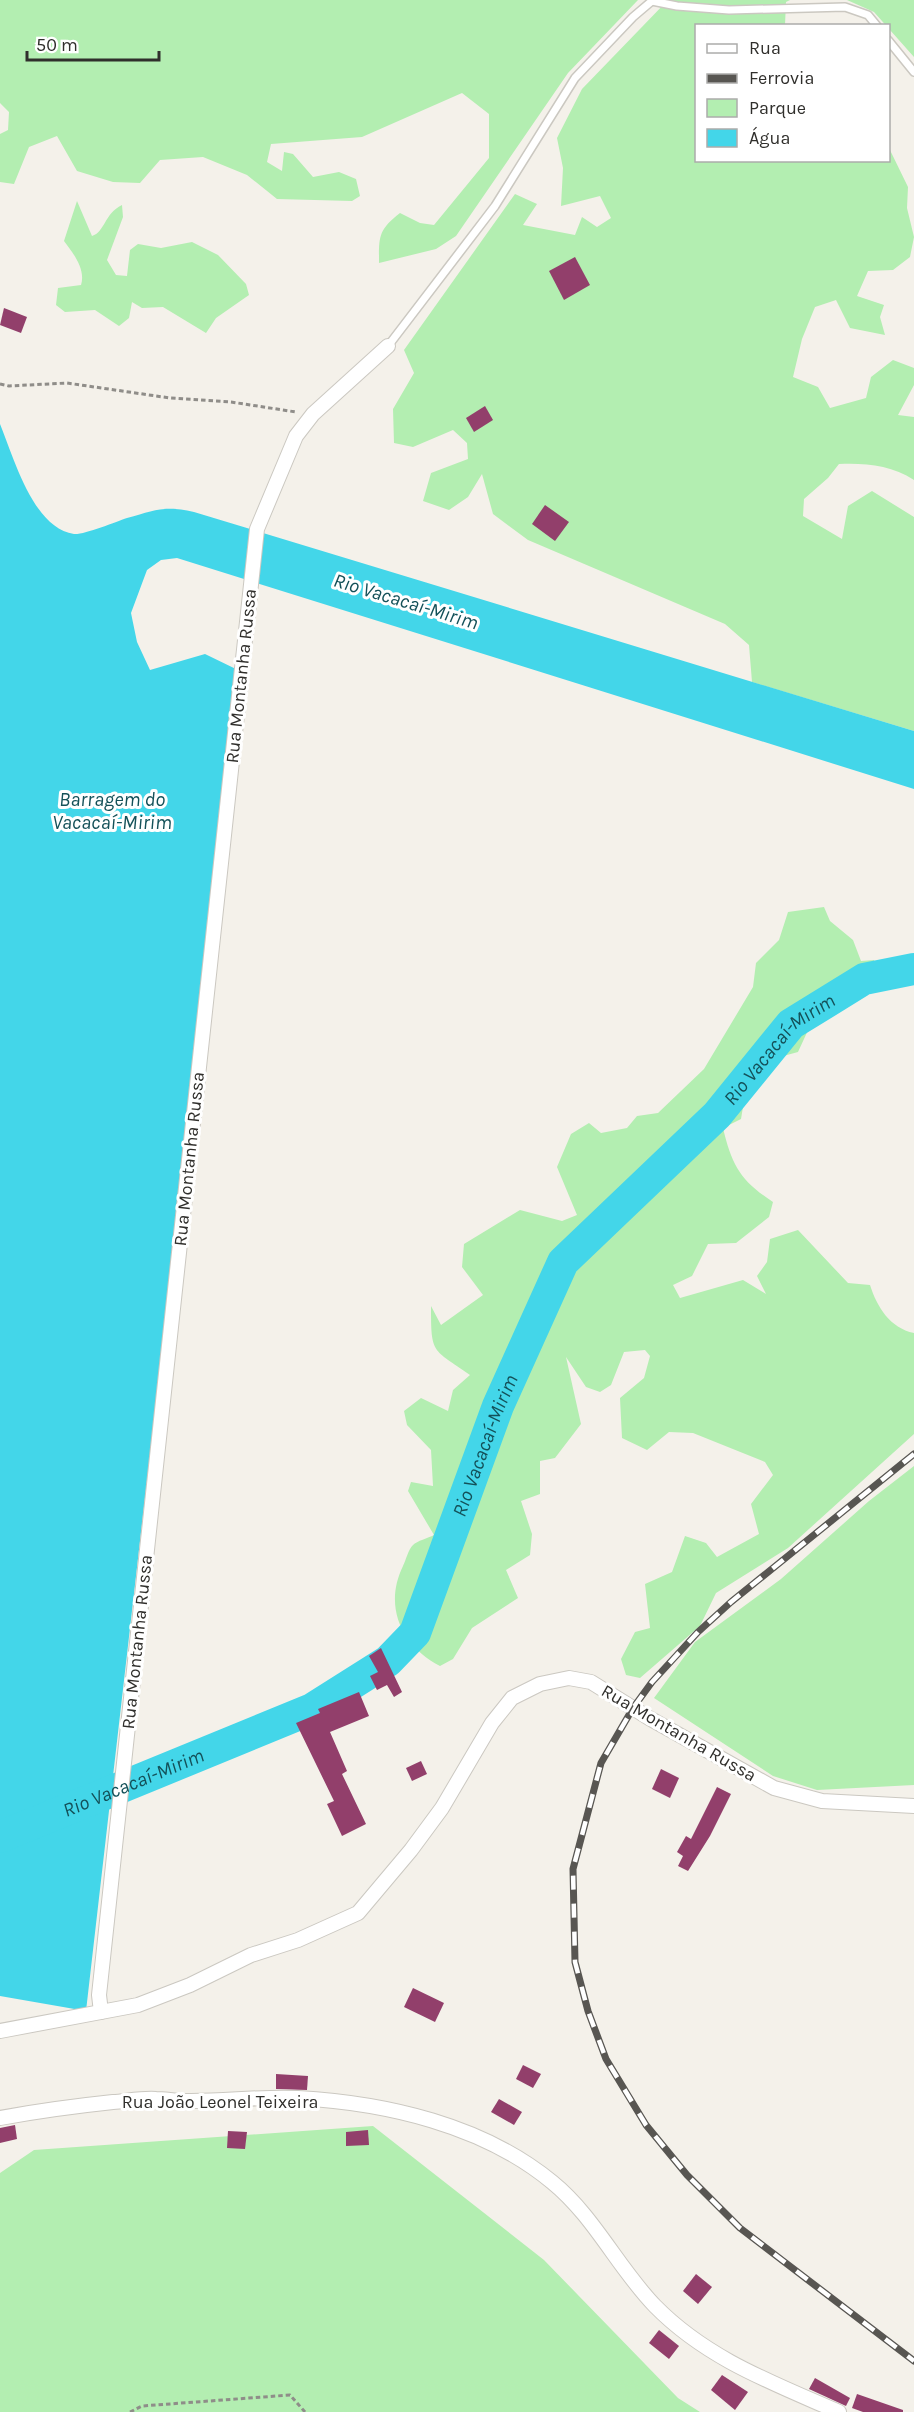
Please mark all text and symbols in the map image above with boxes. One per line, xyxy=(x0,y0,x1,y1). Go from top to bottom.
scale bar xyxy=(27,24,159,62)
legend xyxy=(695,24,890,162)
text: 50 m xyxy=(36,34,78,56)
text: Rua xyxy=(749,37,781,59)
text: Ferrovia xyxy=(749,67,814,89)
text: Parque xyxy=(749,97,806,119)
text: Água xyxy=(749,126,790,149)
water label: Rio Vacacaí-Mirim xyxy=(331,569,481,634)
street label: Rua Montanha Russa xyxy=(221,588,261,764)
water label: Barragem do Vacacaí-Mirim xyxy=(52,788,172,834)
water label: Rio Vacacaí-Mirim xyxy=(719,989,839,1110)
street label: Rua Montanha Russa xyxy=(169,1071,209,1247)
water label: Rio Vacacaí-Mirim xyxy=(448,1371,523,1520)
street label: Rua Montanha Russa xyxy=(117,1554,157,1730)
street label: Rua Montanha Russa xyxy=(598,1680,760,1786)
water label: Rio Vacacaí-Mirim xyxy=(60,1744,207,1822)
street label: Rua João Leonel Teixeira xyxy=(122,2091,318,2113)

